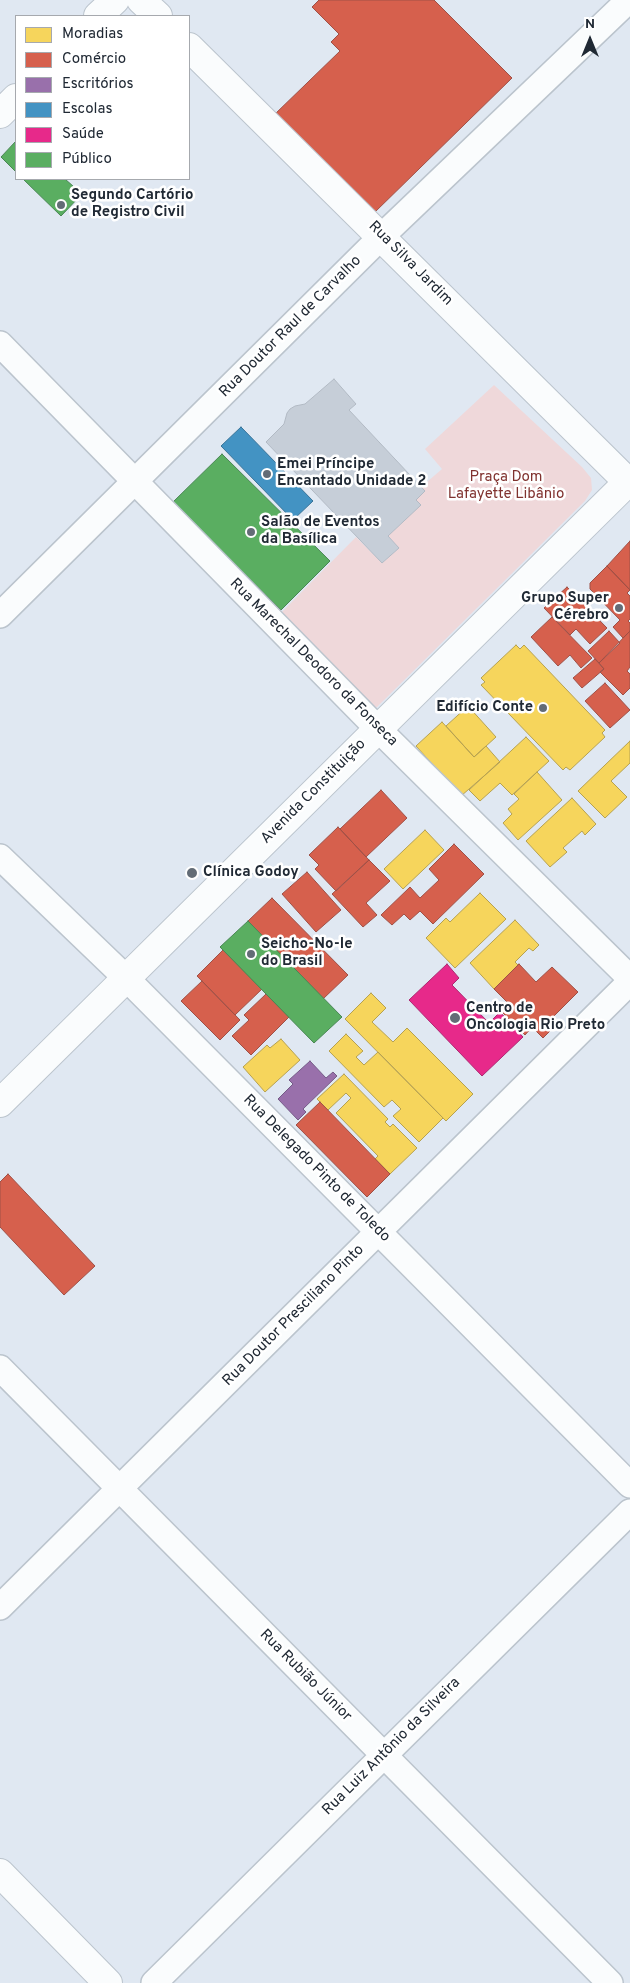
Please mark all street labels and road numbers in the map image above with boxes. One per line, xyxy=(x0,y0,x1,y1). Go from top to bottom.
street label: Rua Silva Jardim xyxy=(364,218,456,310)
street label: Rua Doutor Raul de Carvalho xyxy=(216,252,366,402)
street label: Rua Marechal Deodoro da Fonseca xyxy=(225,575,401,751)
street label: Avenida Constituição xyxy=(258,736,370,848)
street label: Rua Delegado Pinto de Toledo xyxy=(239,1092,393,1246)
street label: Rua Doutor Presciliano Pinto xyxy=(220,1242,368,1390)
street label: Rua Rubião Júnior xyxy=(255,1626,355,1726)
street label: Rua Luiz Antônio da Silveira xyxy=(319,1674,465,1820)

